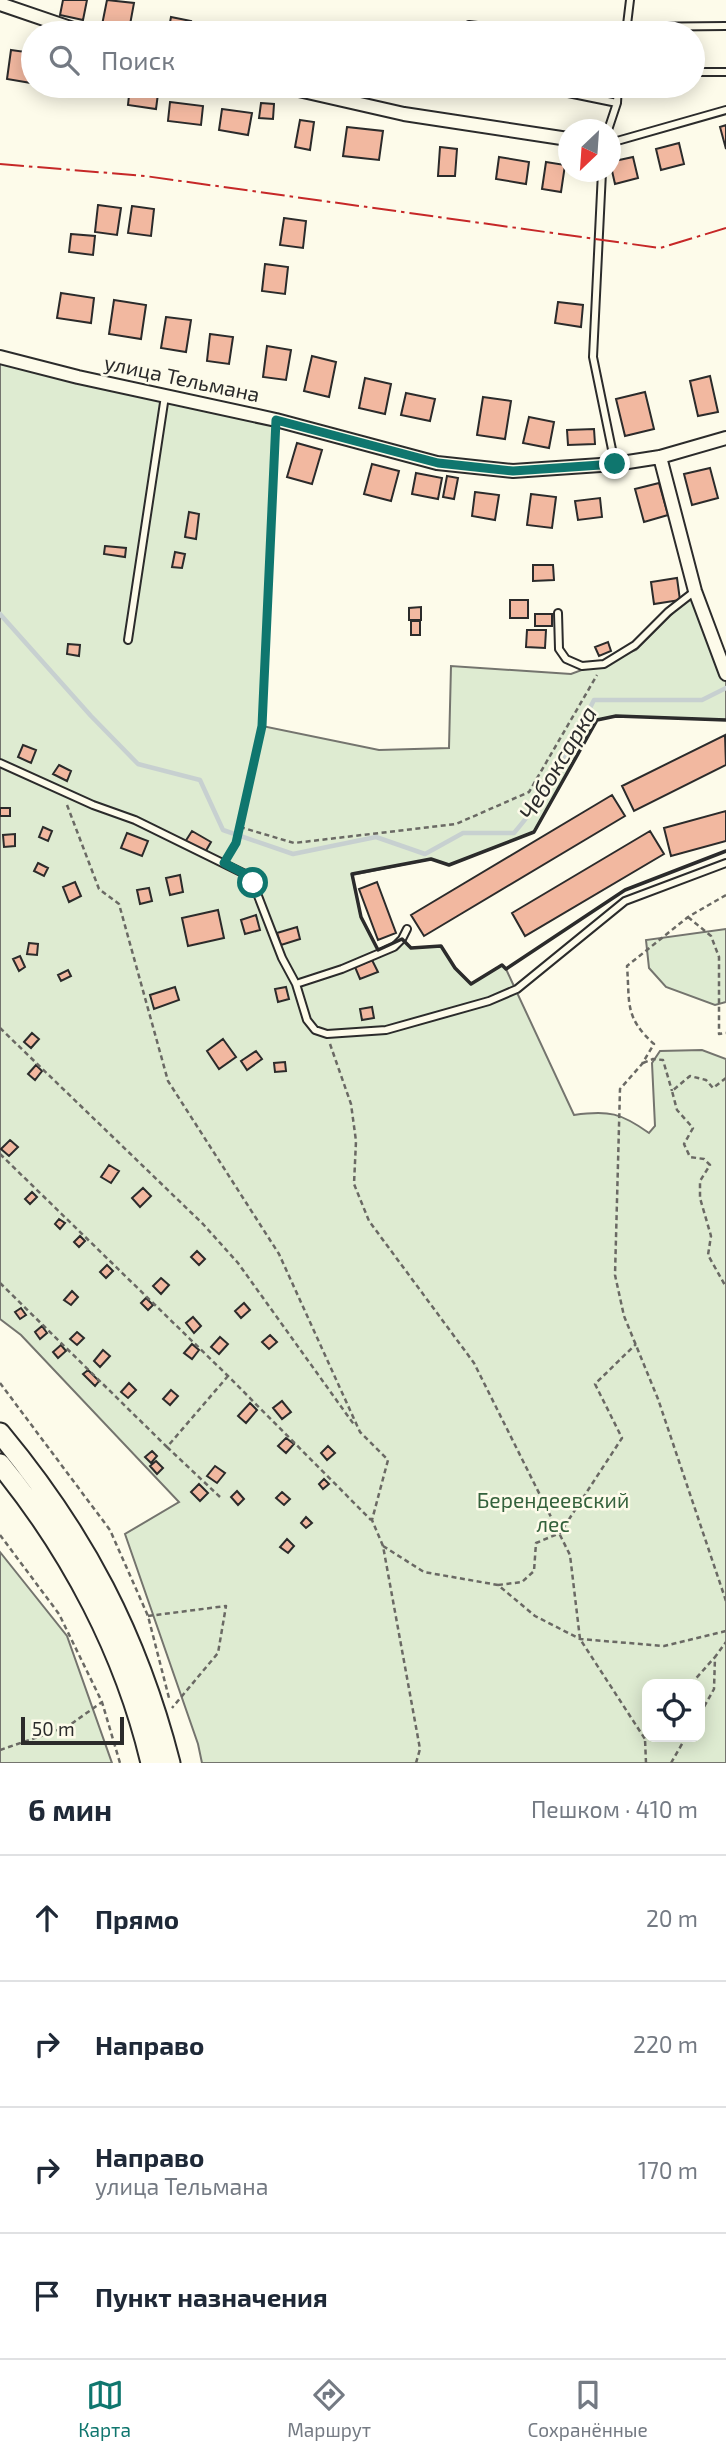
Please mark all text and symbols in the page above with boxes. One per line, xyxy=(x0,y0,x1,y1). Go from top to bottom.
search box xyxy=(21,21,705,98)
icon: search xyxy=(45,41,83,79)
text: Поиск xyxy=(101,44,175,75)
north arrow xyxy=(558,119,621,182)
street label: улица Тельмана xyxy=(102,349,262,407)
route end xyxy=(599,448,630,479)
water label: Чебоксарка xyxy=(512,700,602,825)
route start xyxy=(237,867,268,898)
park label: Берендеевский лес xyxy=(477,1487,629,1536)
map controls xyxy=(642,1679,705,1742)
button: locate xyxy=(642,1679,705,1742)
scale bar xyxy=(21,1714,124,1746)
text: 50 m xyxy=(32,1717,75,1740)
text: 6 мин xyxy=(28,1791,112,1827)
text: Пешком · 410 m xyxy=(531,1795,698,1823)
icon: ahead xyxy=(28,1899,66,1937)
text: Прямо xyxy=(95,1903,179,1934)
text: 20 m xyxy=(646,1904,698,1932)
icon: right xyxy=(28,2025,66,2063)
text: Направо xyxy=(95,2029,204,2060)
text: 220 m xyxy=(633,2030,698,2058)
text: Направо xyxy=(95,2141,204,2172)
icon: right xyxy=(28,2151,66,2189)
text: 170 m xyxy=(638,2156,698,2184)
text: улица Тельмана xyxy=(95,2172,268,2200)
icon: arrive xyxy=(28,2277,66,2315)
text: Пункт назначения xyxy=(95,2281,328,2312)
tab: Карта xyxy=(78,2376,131,2441)
tab: Маршрут xyxy=(287,2376,371,2441)
tab: Сохранённые xyxy=(527,2376,648,2441)

